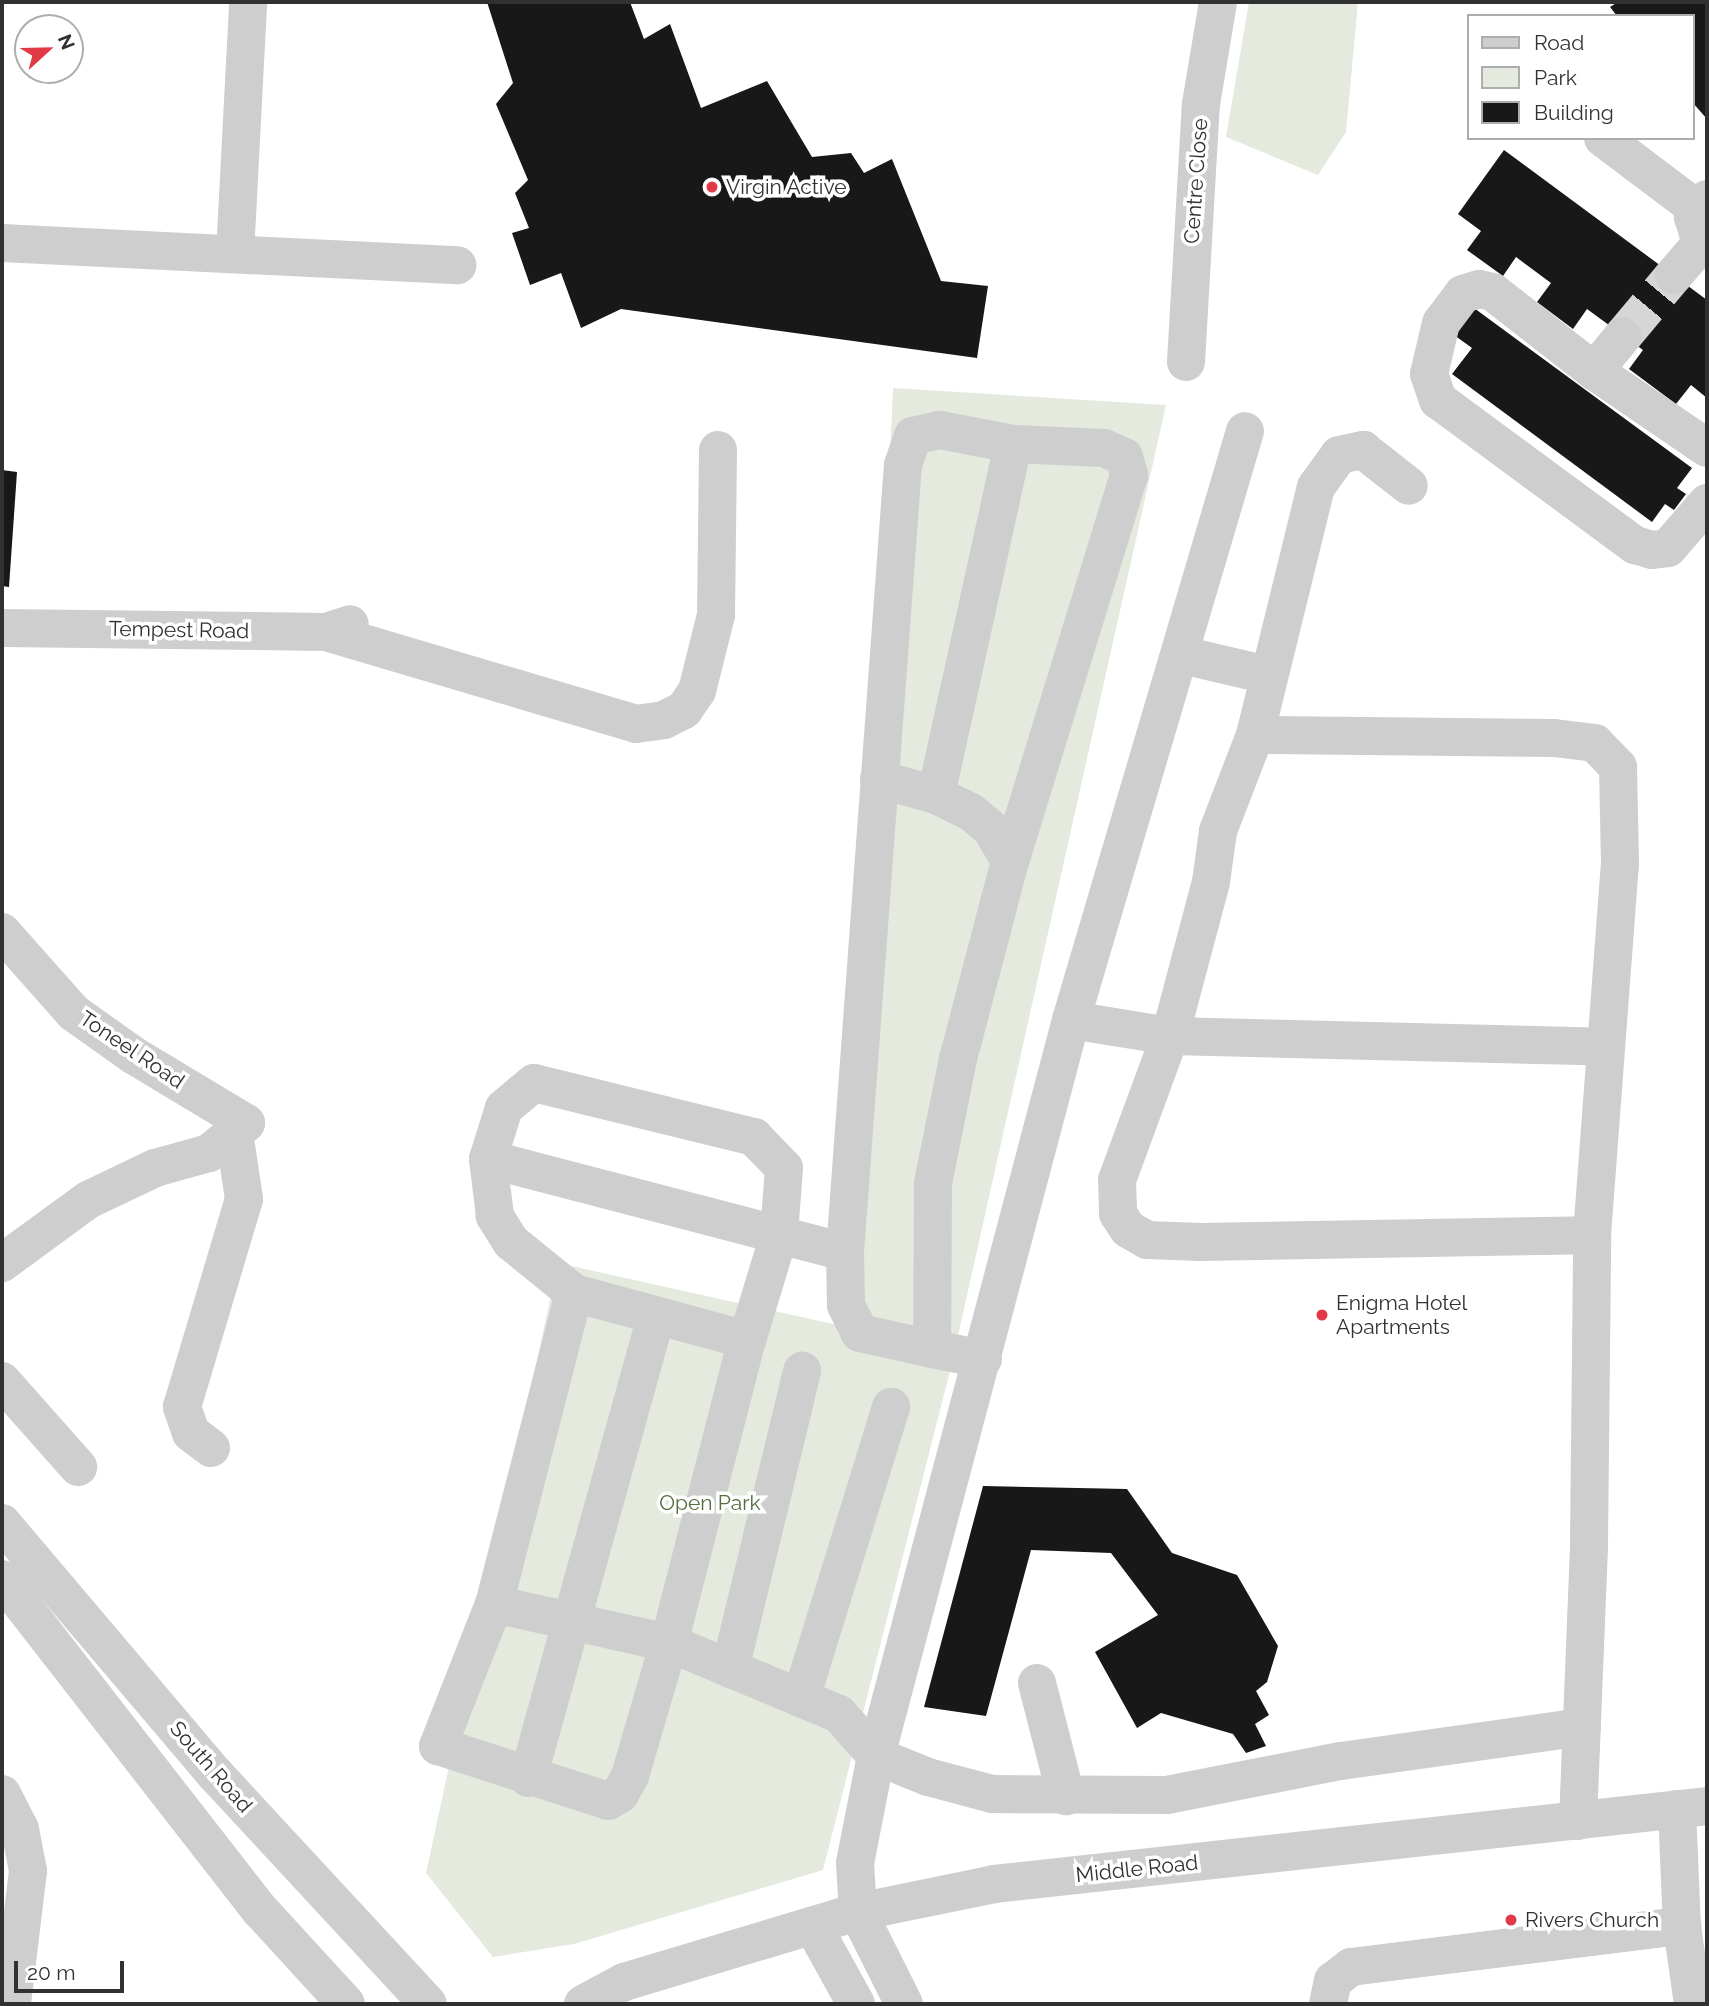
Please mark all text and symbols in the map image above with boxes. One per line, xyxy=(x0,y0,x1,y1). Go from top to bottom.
north arrow xyxy=(14,14,84,84)
legend xyxy=(1468,14,1695,140)
text: Road xyxy=(1534,30,1584,55)
text: N xyxy=(54,31,80,53)
text: Park xyxy=(1534,65,1577,90)
text: Building xyxy=(1534,100,1614,125)
street label: Centre Close xyxy=(1179,117,1213,245)
place label: Virgin Active xyxy=(726,174,847,200)
marker: Virgin Active xyxy=(704,179,720,195)
street label: Tempest Road xyxy=(109,616,249,644)
street label: Toneel Road xyxy=(75,1006,189,1094)
place label: Enigma Hotel Apartments xyxy=(1336,1290,1467,1340)
marker: Enigma Hotel Apartments xyxy=(1314,1307,1330,1323)
park label: Open Park xyxy=(659,1490,761,1516)
street label: South Road xyxy=(165,1716,257,1818)
street label: Middle Road xyxy=(1075,1850,1199,1888)
place label: Rivers Church xyxy=(1525,1907,1659,1933)
marker: Rivers Church xyxy=(1503,1912,1519,1928)
scale bar xyxy=(18,1946,128,1990)
text: 20 m xyxy=(27,1960,75,1985)

